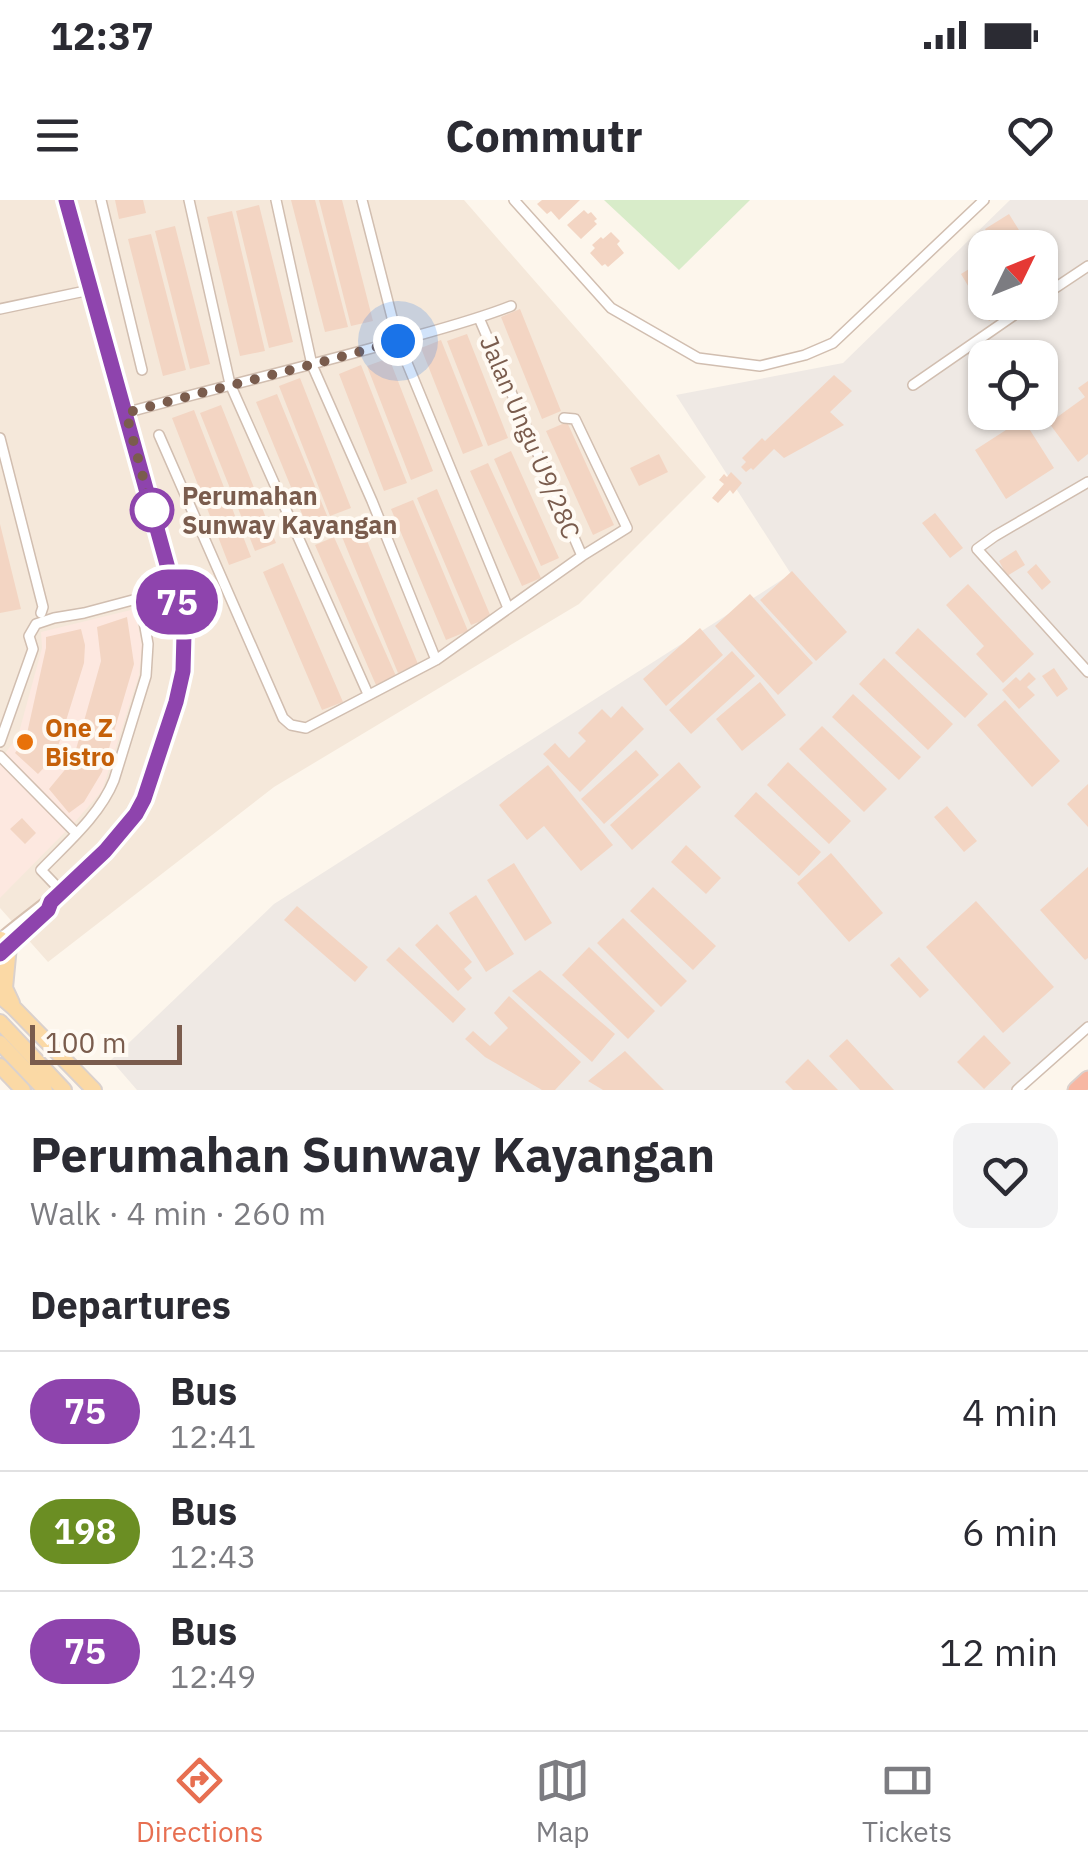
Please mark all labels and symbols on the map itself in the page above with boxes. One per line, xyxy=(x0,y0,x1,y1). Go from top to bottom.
north arrow xyxy=(968,230,1058,320)
your location xyxy=(373,316,423,366)
street label: Jalan Ungu U9/28C xyxy=(473,330,588,543)
place label: Perumahan Sunway Kayangan xyxy=(182,479,397,541)
marker: Perumahan Sunway Kayangan xyxy=(131,489,173,531)
line badge: 75 xyxy=(132,570,222,634)
place label: One Z Bistro xyxy=(45,711,115,773)
marker: One Z Bistro xyxy=(14,731,36,753)
scale bar xyxy=(30,1020,182,1064)

